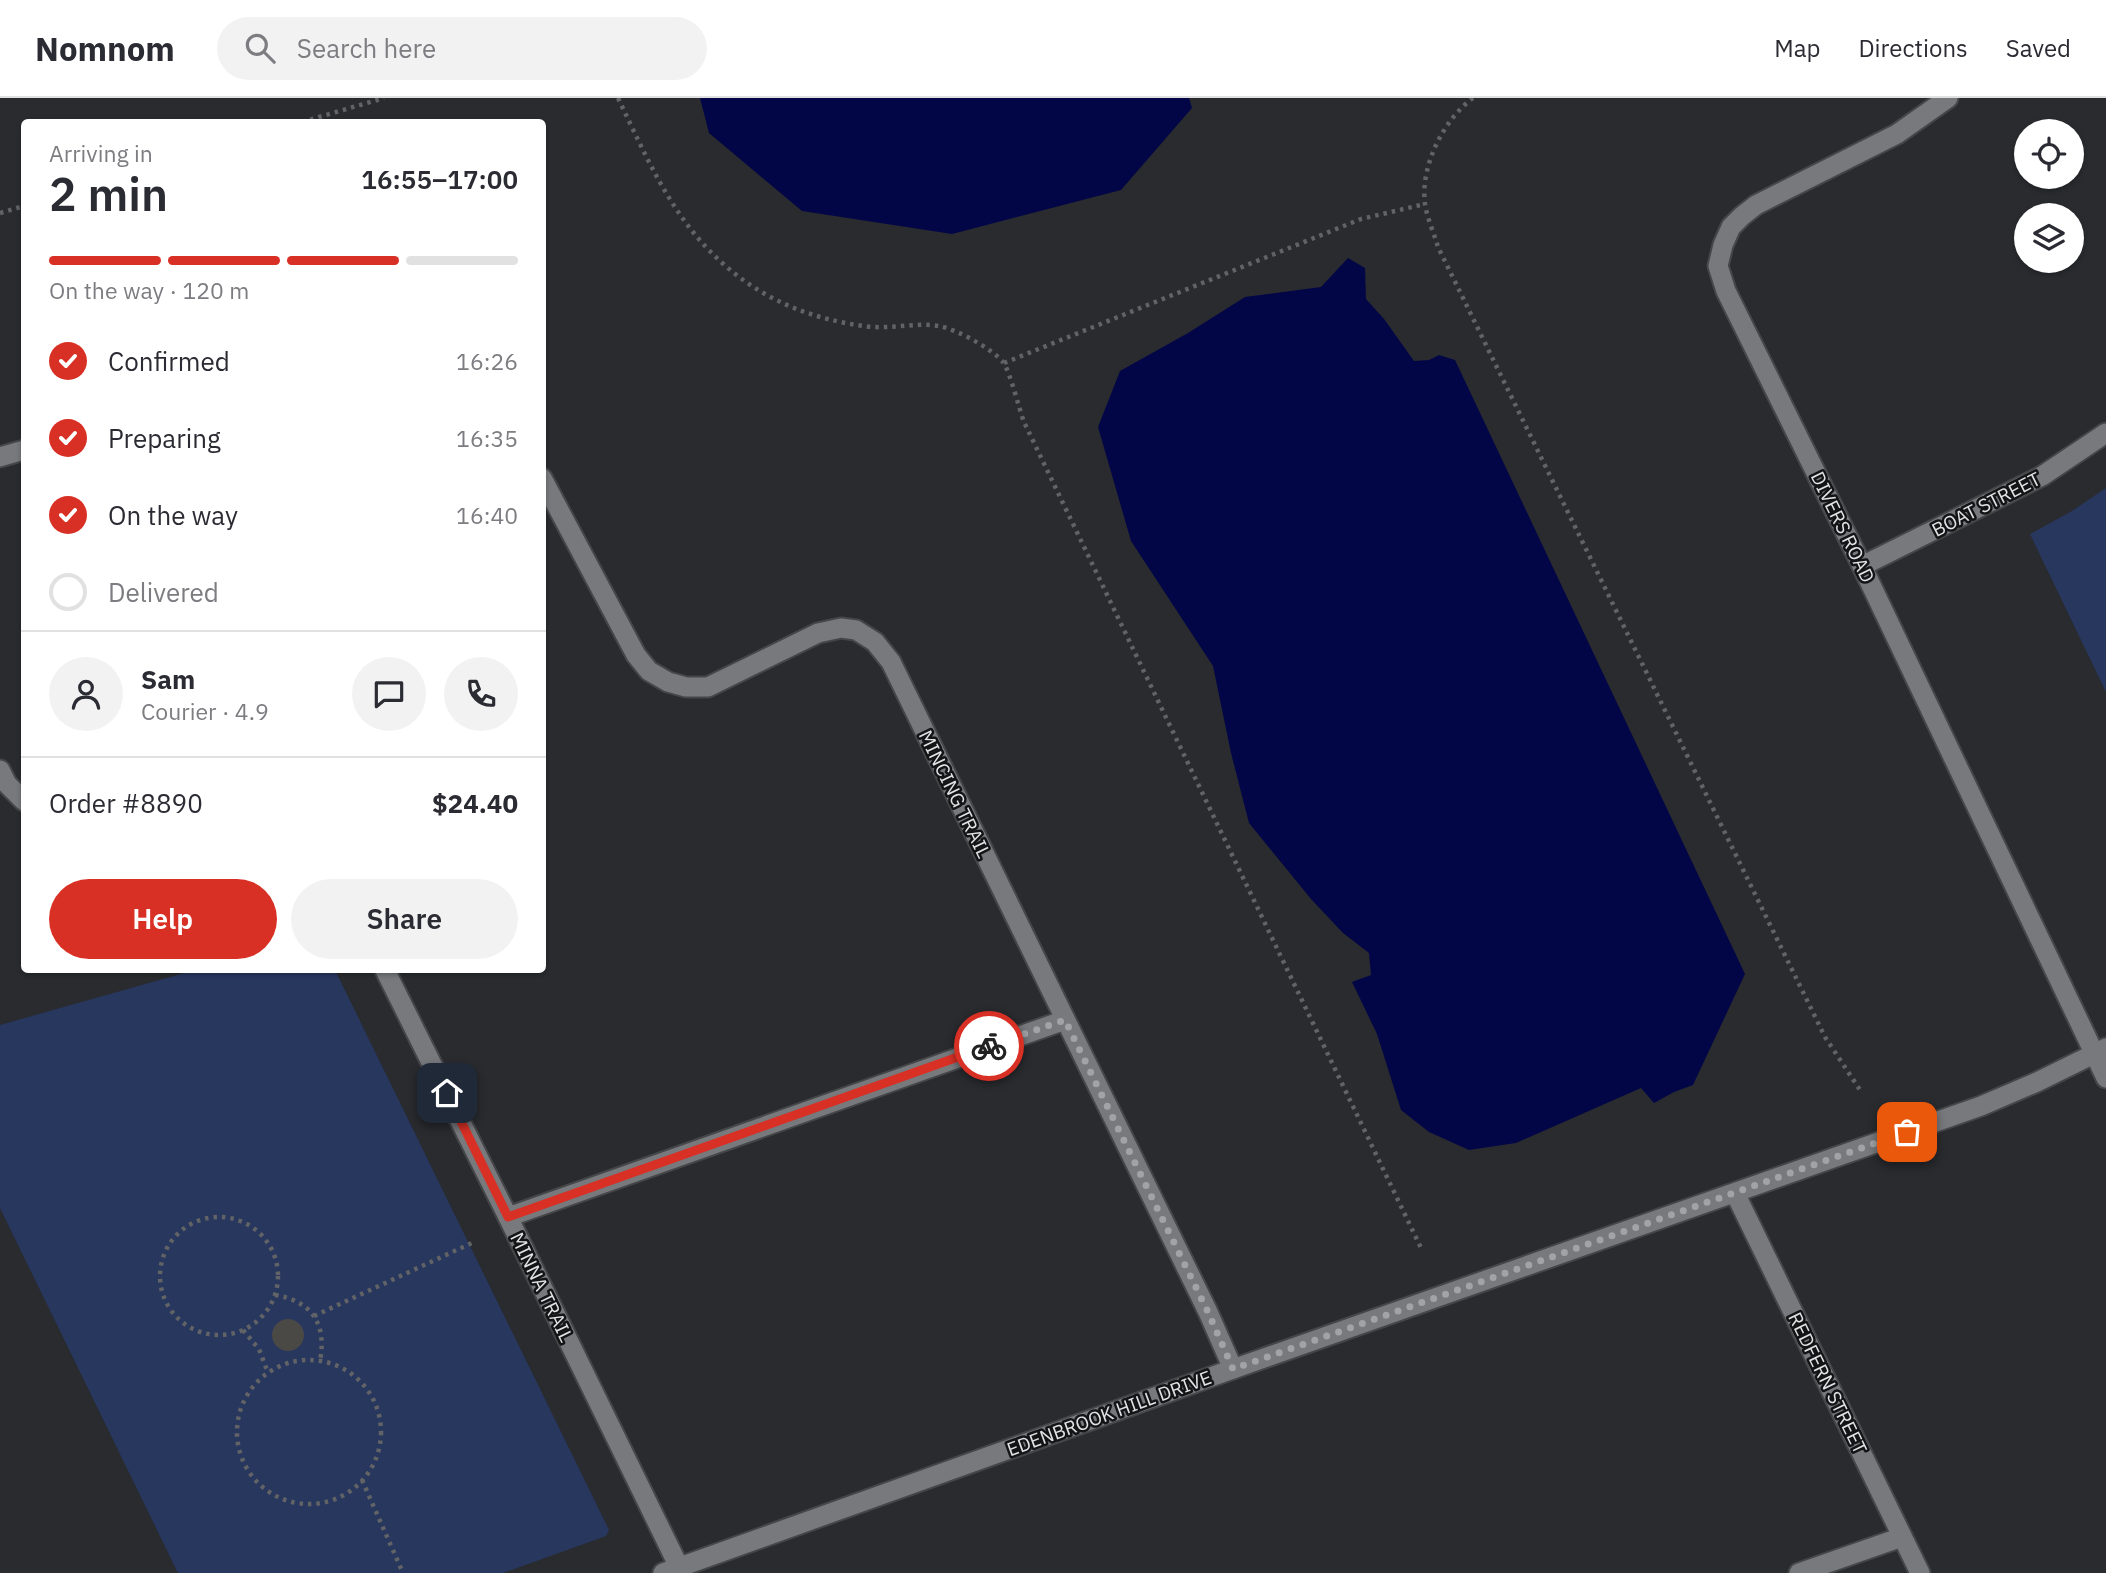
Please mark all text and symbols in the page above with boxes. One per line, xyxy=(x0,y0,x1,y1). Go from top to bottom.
search box xyxy=(217,17,707,80)
text: Nomnom xyxy=(35,27,175,70)
icon: search xyxy=(241,29,279,67)
text: Search here xyxy=(297,31,436,65)
text: Map xyxy=(1774,32,1820,64)
text: Directions xyxy=(1858,32,1968,64)
text: Saved xyxy=(2006,32,2071,64)
map controls xyxy=(2014,119,2084,273)
button: locate xyxy=(2014,119,2084,189)
text: Arriving in xyxy=(49,138,153,168)
text: 16:55–17:00 xyxy=(361,162,518,196)
text: 2 min xyxy=(49,164,168,224)
button: layers xyxy=(2014,203,2084,273)
text: On the way · 120 m xyxy=(49,275,249,305)
icon: check xyxy=(49,342,87,380)
text: Confirmed xyxy=(108,344,230,378)
text: 16:26 xyxy=(456,346,518,376)
icon: check xyxy=(49,419,87,457)
text: Preparing xyxy=(108,421,221,455)
text: 16:35 xyxy=(456,423,518,453)
street label: BOAT STREET xyxy=(1928,466,2044,542)
street label: DIVERS ROAD xyxy=(1806,467,1880,587)
icon: check xyxy=(49,496,87,534)
text: On the way xyxy=(108,498,238,532)
text: 16:40 xyxy=(456,500,518,530)
text: Delivered xyxy=(108,575,219,609)
button: person xyxy=(49,657,123,731)
button: chat xyxy=(352,657,426,731)
button: phone xyxy=(444,657,518,731)
text: Sam xyxy=(141,662,195,696)
text: Courier · 4.9 xyxy=(141,696,269,726)
street label: MINCING TRAIL xyxy=(914,726,996,862)
text: Order #8890 xyxy=(49,786,203,820)
text: $24.40 xyxy=(432,786,518,820)
button: Help xyxy=(49,879,277,959)
button: Share xyxy=(291,879,518,959)
courier xyxy=(954,1011,1024,1081)
icon: bike xyxy=(970,1027,1008,1065)
pin xyxy=(417,1063,477,1123)
icon: home xyxy=(428,1074,466,1112)
pin xyxy=(1877,1102,1937,1162)
icon: bag xyxy=(1888,1113,1926,1151)
street label: MINNA TRAIL xyxy=(505,1228,579,1346)
street label: REDFERN STREET xyxy=(1783,1308,1873,1458)
street label: EDENBROOK HILL DRIVE xyxy=(1003,1365,1215,1461)

